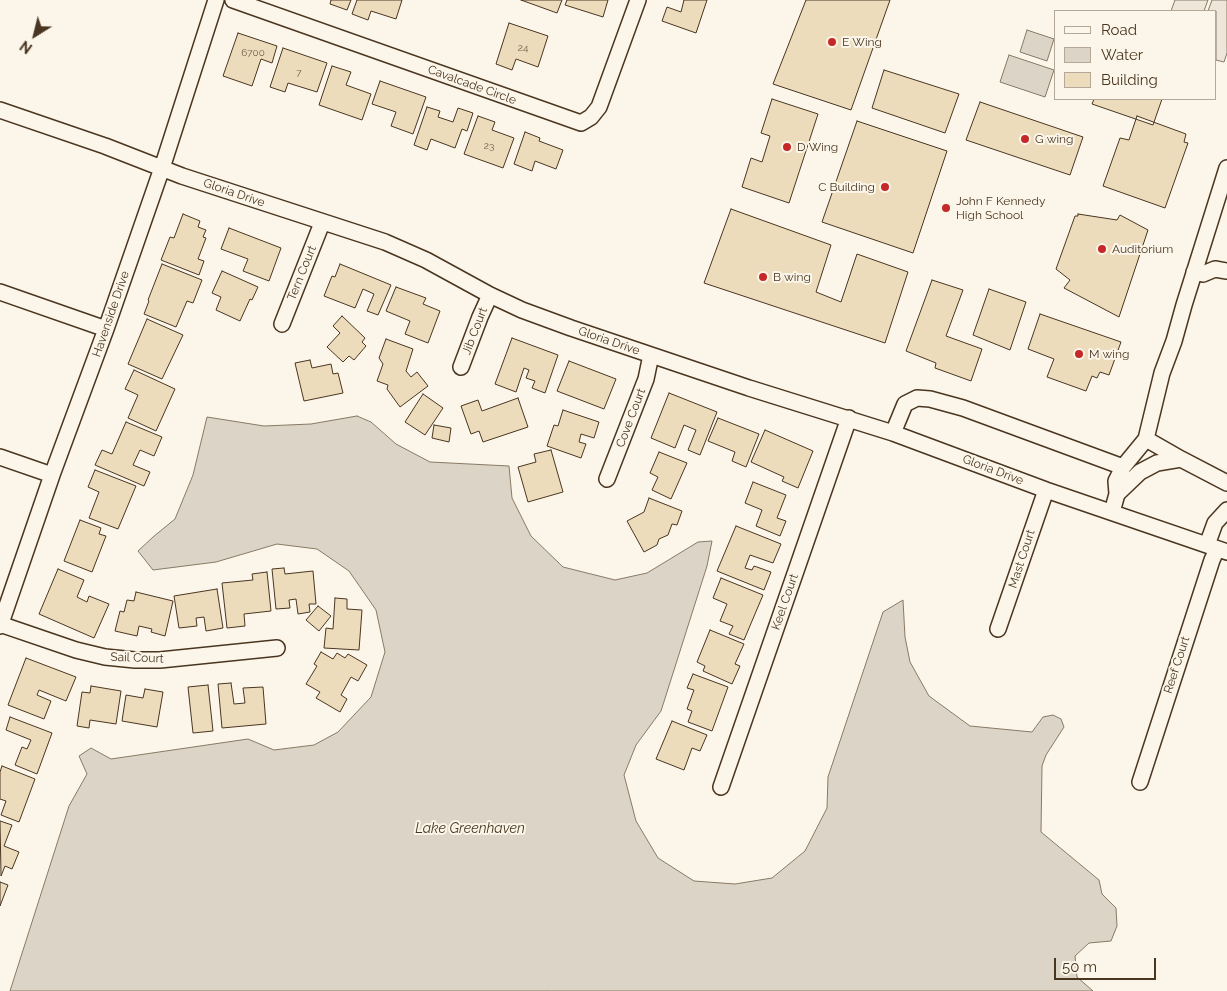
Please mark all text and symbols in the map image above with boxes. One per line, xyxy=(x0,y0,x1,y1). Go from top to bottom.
north arrow xyxy=(10,10,60,60)
legend xyxy=(1054,10,1217,100)
text: Road xyxy=(1101,21,1137,39)
place label: E Wing xyxy=(842,35,882,49)
marker: E Wing xyxy=(826,36,838,48)
text: N xyxy=(17,38,35,57)
house number: 24 xyxy=(518,42,528,54)
text: Water xyxy=(1101,46,1143,64)
house number: 6700 xyxy=(241,47,265,59)
street label: Cavalcade Circle xyxy=(426,62,518,108)
house number: 7 xyxy=(296,67,302,79)
text: Building xyxy=(1101,71,1158,89)
place label: G wing xyxy=(1035,132,1073,146)
marker: G wing xyxy=(1019,133,1031,145)
house number: 23 xyxy=(484,140,494,152)
place label: D Wing xyxy=(797,140,838,154)
marker: D Wing xyxy=(781,141,793,153)
street label: Gloria Drive xyxy=(201,176,267,210)
place label: C Building xyxy=(818,180,875,194)
marker: C Building xyxy=(879,181,891,193)
place label: John F Kennedy High School xyxy=(956,194,1045,222)
marker: John F Kennedy High School xyxy=(940,202,952,214)
place label: Auditorium xyxy=(1112,242,1173,256)
street label: Tern Court xyxy=(284,243,320,303)
marker: Auditorium xyxy=(1096,243,1108,255)
street label: Havenside Drive xyxy=(90,269,132,359)
place label: B wing xyxy=(773,270,811,284)
marker: B wing xyxy=(757,271,769,283)
street label: Jib Court xyxy=(459,305,491,357)
street label: Gloria Drive xyxy=(576,324,642,358)
place label: M wing xyxy=(1089,347,1129,361)
marker: M wing xyxy=(1073,348,1085,360)
street label: Cove Court xyxy=(613,386,649,450)
street label: Gloria Drive xyxy=(961,452,1025,488)
street label: Mast Court xyxy=(1006,528,1038,590)
street label: Keel Court xyxy=(769,572,801,632)
street label: Reef Court xyxy=(1161,635,1193,695)
street label: Sail Court xyxy=(110,650,164,666)
water label: Lake Greenhaven xyxy=(415,821,525,837)
scale bar xyxy=(1057,948,1160,980)
text: 50 m xyxy=(1062,958,1097,976)

